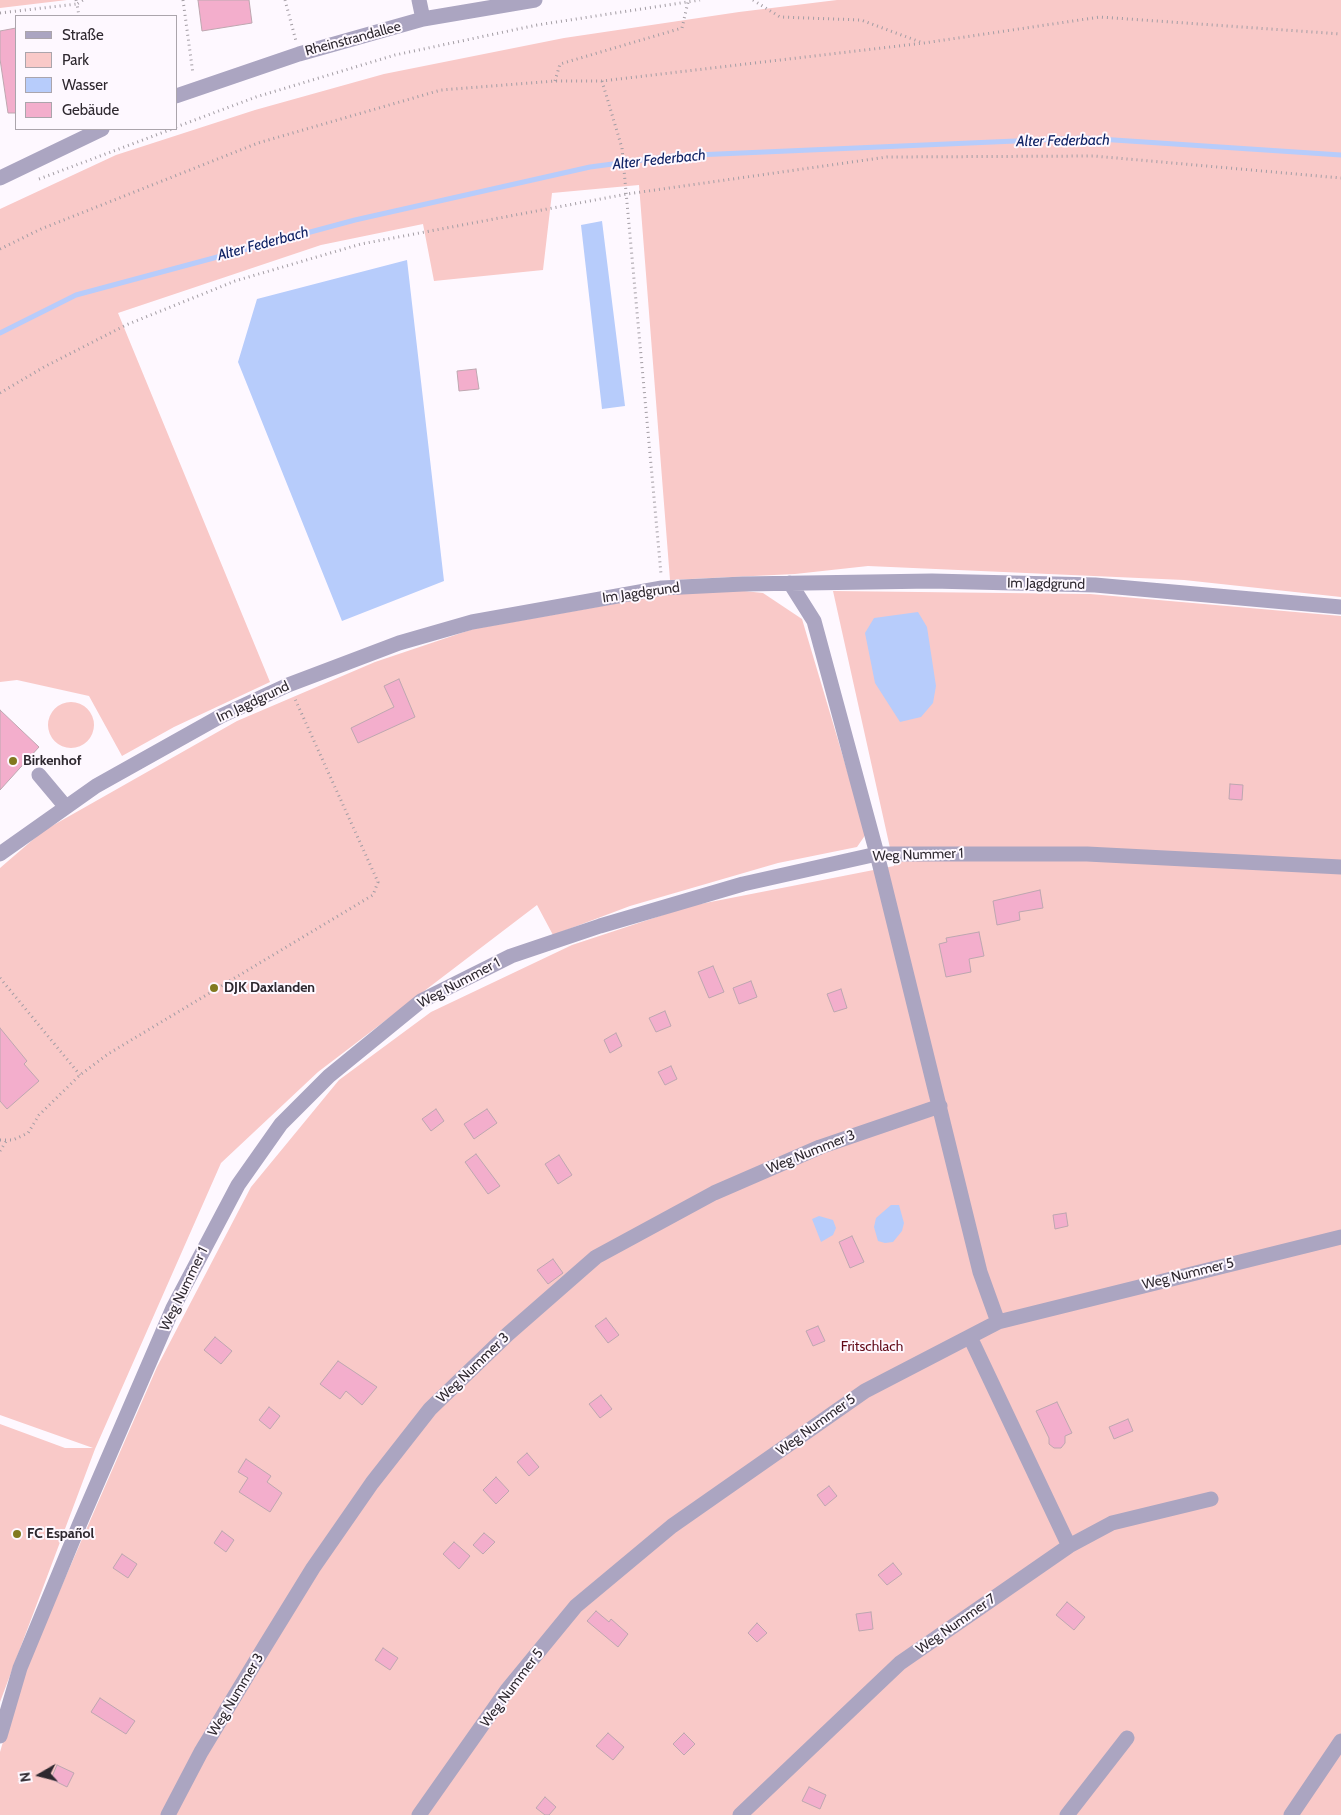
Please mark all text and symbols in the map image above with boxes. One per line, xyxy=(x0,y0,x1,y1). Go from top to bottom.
legend xyxy=(15,15,178,130)
street label: Rheinstrandallee xyxy=(303,18,403,60)
text: Straße xyxy=(62,26,104,44)
text: Park xyxy=(62,51,89,69)
text: Wasser xyxy=(62,76,108,94)
text: Gebäude xyxy=(62,101,119,119)
water label: Alter Federbach xyxy=(1016,131,1110,151)
water label: Alter Federbach xyxy=(611,146,707,174)
water label: Alter Federbach xyxy=(215,223,311,265)
street label: Im Jagdgrund xyxy=(1007,575,1085,593)
street label: Im Jagdgrund xyxy=(601,579,681,607)
street label: Im Jagdgrund xyxy=(214,678,292,726)
place label: Birkenhof xyxy=(23,753,81,769)
marker: Birkenhof xyxy=(7,755,19,767)
street label: Weg Nummer 1 xyxy=(872,845,964,865)
street label: Weg Nummer 1 xyxy=(415,954,503,1012)
place label: DJK Daxlanden xyxy=(224,980,315,996)
marker: DJK Daxlanden xyxy=(208,982,220,994)
street label: Weg Nummer 3 xyxy=(764,1127,858,1177)
street label: Weg Nummer 1 xyxy=(157,1244,211,1334)
street label: Weg Nummer 5 xyxy=(1140,1254,1236,1294)
street label: Weg Nummer 3 xyxy=(433,1329,513,1407)
park label: Fritschlach xyxy=(841,1339,903,1355)
street label: Weg Nummer 5 xyxy=(773,1391,859,1459)
place label: FC Español xyxy=(27,1526,94,1542)
marker: FC Español xyxy=(11,1528,23,1540)
street label: Weg Nummer 7 xyxy=(913,1590,999,1658)
street label: Weg Nummer 5 xyxy=(477,1645,547,1731)
street label: Weg Nummer 3 xyxy=(205,1650,267,1740)
north arrow xyxy=(15,1750,65,1800)
text: N xyxy=(16,1771,35,1783)

